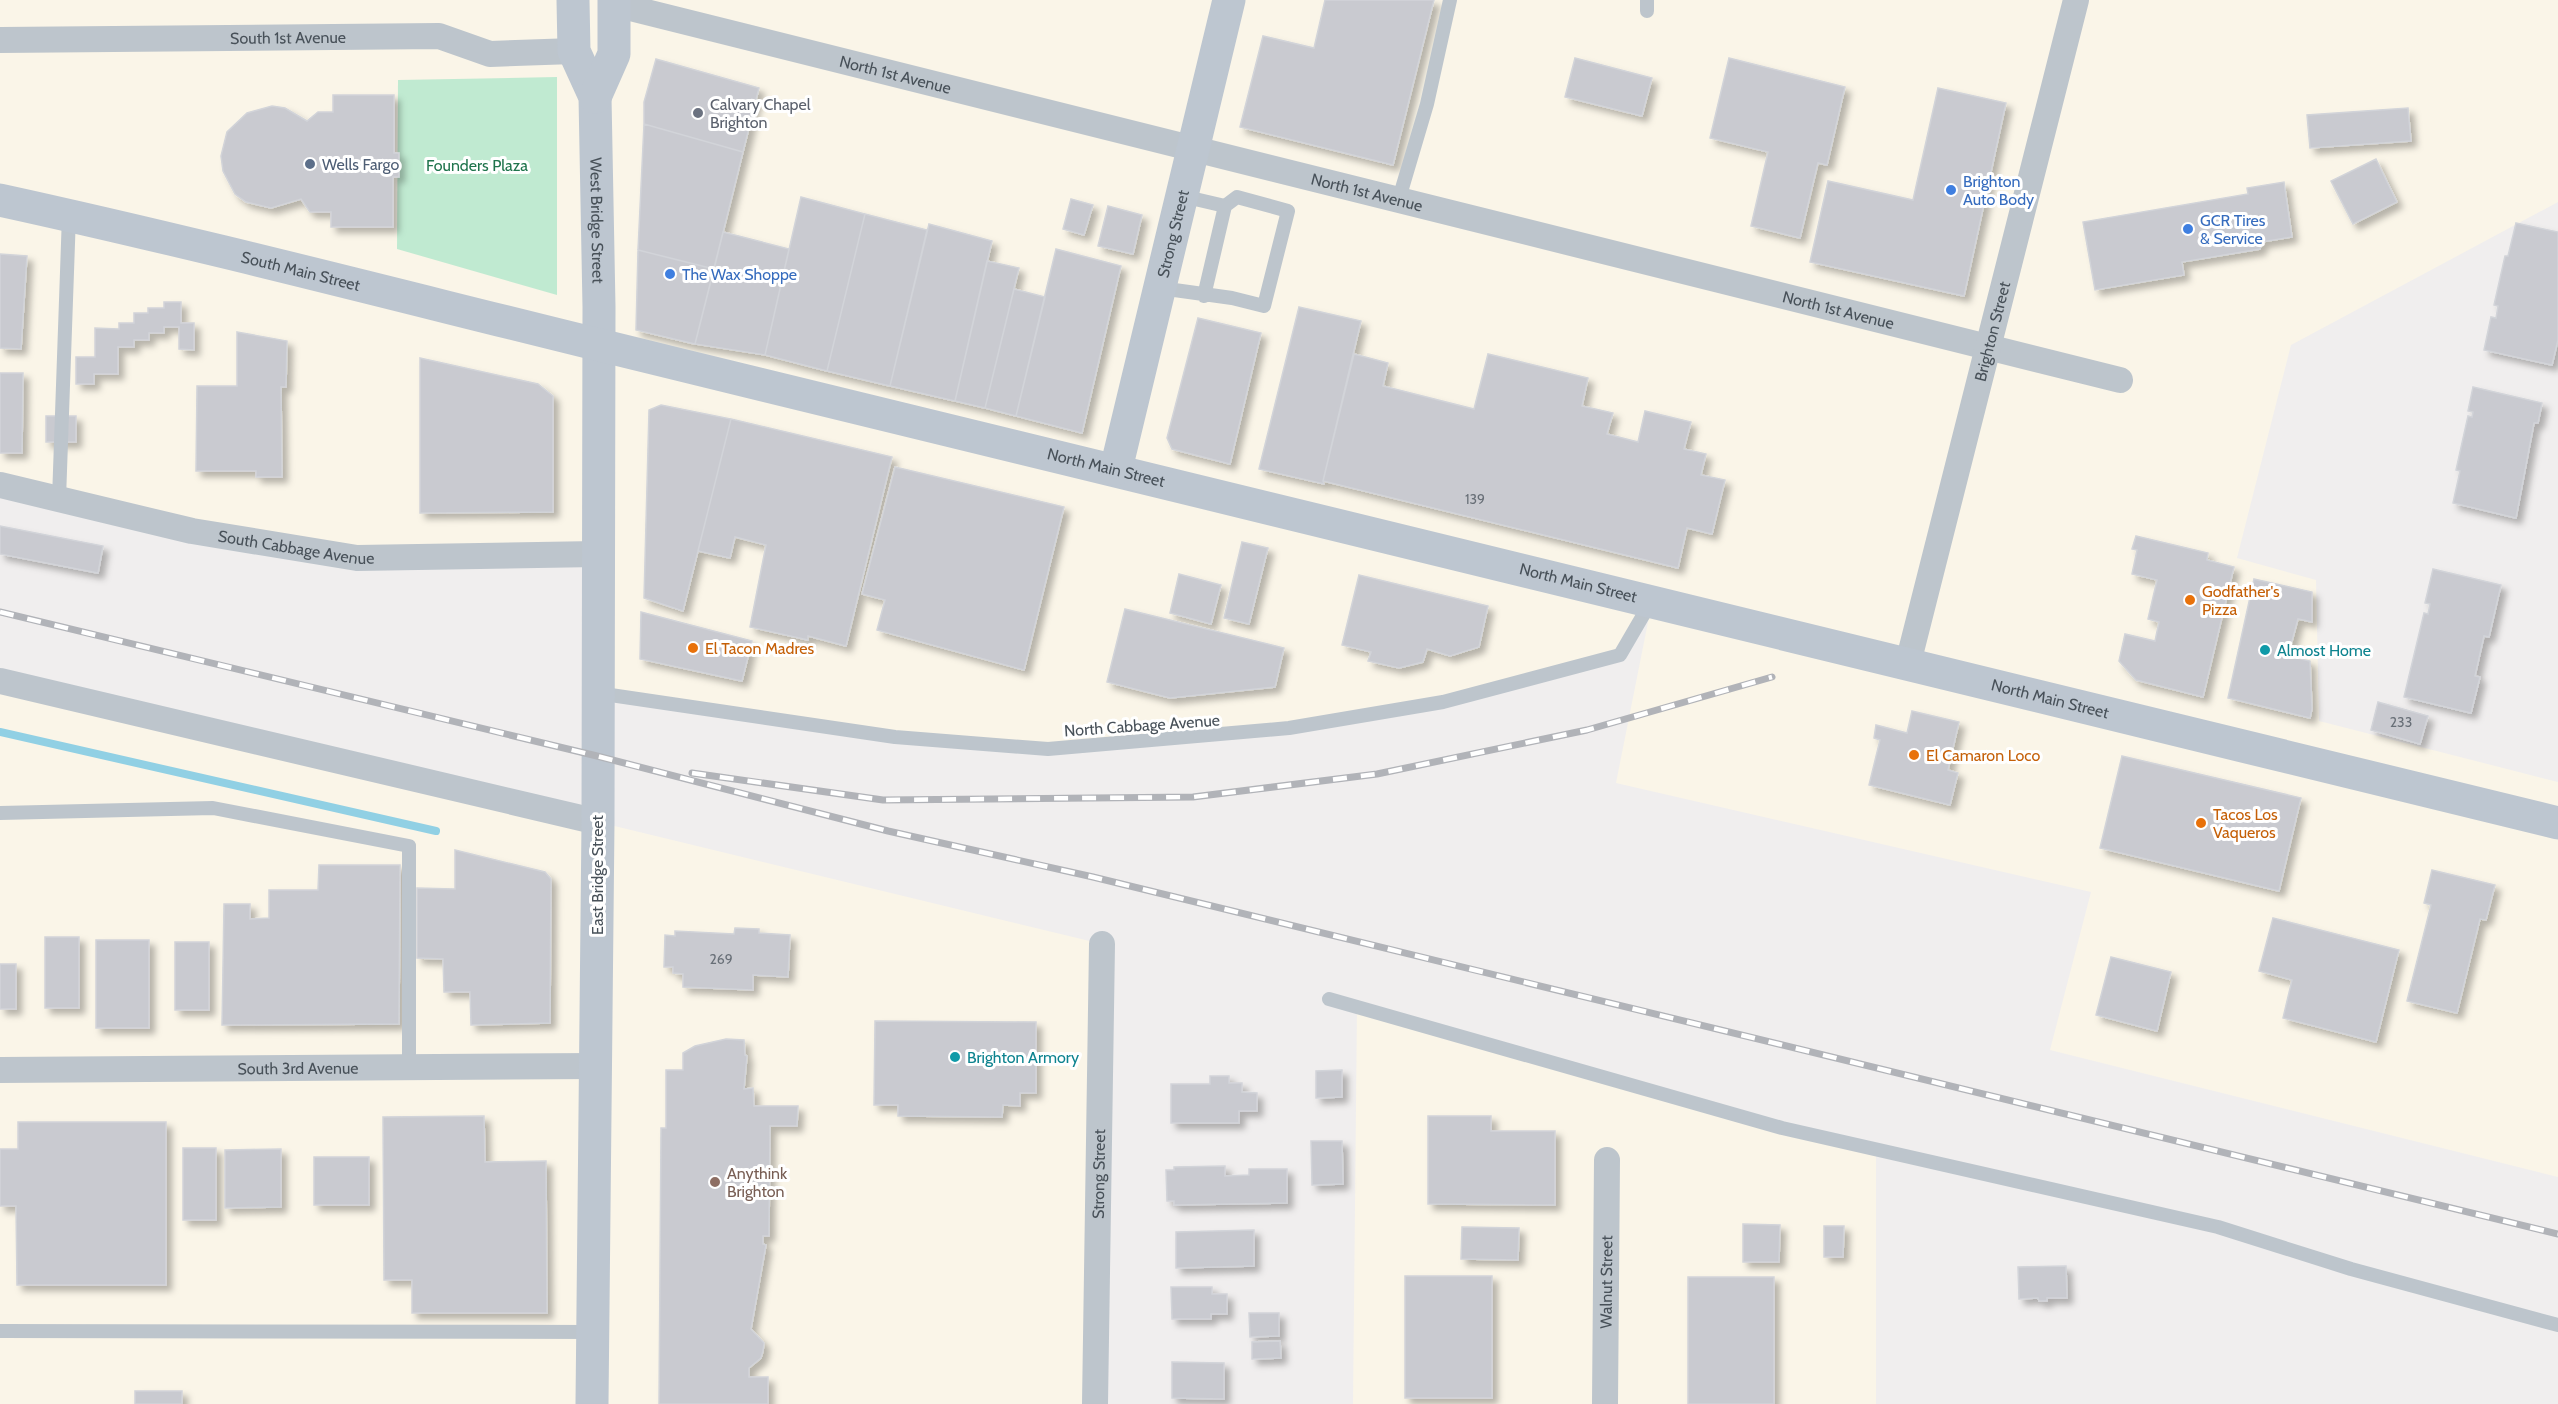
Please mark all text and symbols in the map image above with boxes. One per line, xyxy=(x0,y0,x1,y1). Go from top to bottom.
street label: South 1st Avenue xyxy=(230,28,346,48)
street label: North 1st Avenue xyxy=(838,52,953,98)
place label: Calvary Chapel Brighton xyxy=(710,95,811,132)
marker: Calvary Chapel Brighton xyxy=(691,106,705,120)
place label: Wells Fargo xyxy=(322,155,400,174)
park label: Founders Plaza xyxy=(426,156,528,175)
marker: Wells Fargo xyxy=(303,157,317,171)
street label: West Bridge Street xyxy=(586,157,608,284)
street label: North 1st Avenue xyxy=(1309,169,1425,216)
place label: Brighton Auto Body xyxy=(1963,172,2034,209)
marker: Brighton Auto Body xyxy=(1944,183,1958,197)
street label: Strong Street xyxy=(1153,187,1193,280)
place label: GCR Tires & Service xyxy=(2200,211,2266,248)
marker: GCR Tires & Service xyxy=(2181,222,2195,236)
street label: South Main Street xyxy=(239,247,363,295)
place label: The Wax Shoppe xyxy=(682,265,797,284)
marker: The Wax Shoppe xyxy=(663,267,677,281)
street label: Brighton Street xyxy=(1971,279,2014,384)
street label: North 1st Avenue xyxy=(1781,287,1896,333)
street label: North Main Street xyxy=(1045,444,1167,491)
house number: 139 xyxy=(1465,490,1485,508)
street label: South Cabbage Avenue xyxy=(217,526,374,568)
street label: North Main Street xyxy=(1517,559,1639,607)
place label: Godfather's Pizza xyxy=(2202,582,2280,619)
marker: Godfather's Pizza xyxy=(2183,593,2197,607)
place label: El Tacon Madres xyxy=(705,639,814,658)
marker: El Tacon Madres xyxy=(686,641,700,655)
place label: Almost Home xyxy=(2277,641,2371,660)
marker: Almost Home xyxy=(2258,643,2272,657)
street label: North Main Street xyxy=(1989,675,2111,723)
street label: North Cabbage Avenue xyxy=(1064,711,1221,740)
house number: 233 xyxy=(2390,713,2412,731)
place label: El Camaron Loco xyxy=(1926,746,2040,765)
marker: El Camaron Loco xyxy=(1907,748,1921,762)
place label: Tacos Los Vaqueros xyxy=(2213,805,2278,842)
street label: East Bridge Street xyxy=(588,814,607,935)
marker: Tacos Los Vaqueros xyxy=(2194,816,2208,830)
house number: 269 xyxy=(709,950,733,968)
place label: Brighton Armory xyxy=(967,1048,1079,1067)
marker: Brighton Armory xyxy=(948,1050,962,1064)
street label: South 3rd Avenue xyxy=(237,1059,359,1078)
street label: Strong Street xyxy=(1089,1128,1109,1219)
place label: Anythink Brighton xyxy=(727,1164,788,1201)
marker: Anythink Brighton xyxy=(708,1175,722,1189)
street label: Walnut Street xyxy=(1597,1235,1616,1329)

